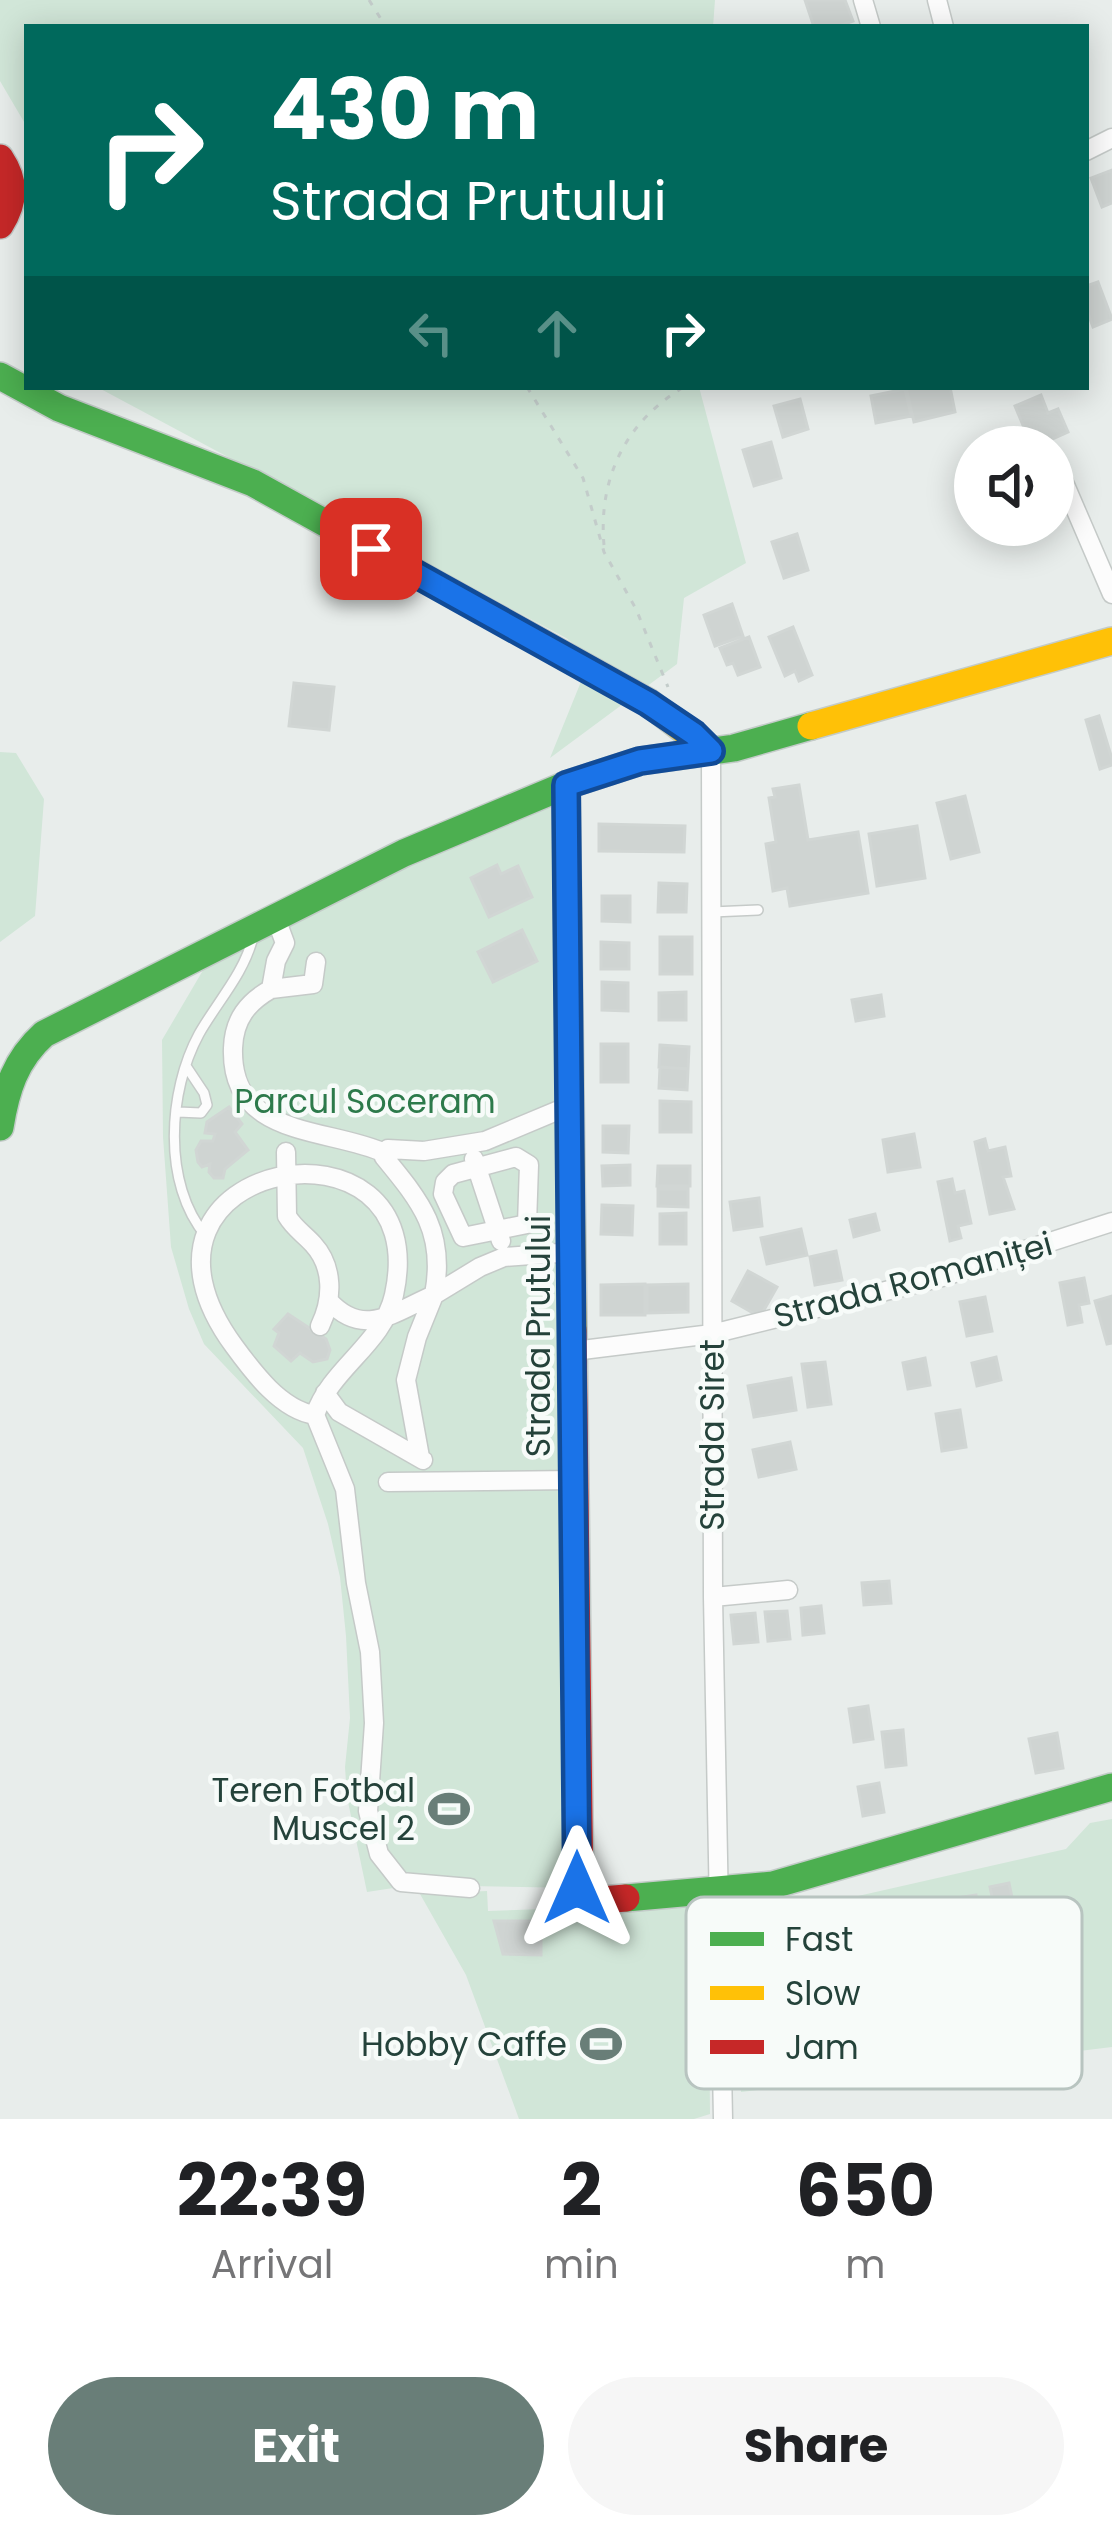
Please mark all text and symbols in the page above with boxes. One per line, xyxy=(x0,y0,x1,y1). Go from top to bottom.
text: 430 m xyxy=(270,51,539,168)
icon: right xyxy=(72,72,228,228)
text: Strada Prutului xyxy=(270,163,667,239)
icon: left xyxy=(398,300,464,366)
icon: ahead xyxy=(524,300,590,366)
icon: right xyxy=(650,300,716,366)
map controls xyxy=(954,426,1074,546)
button: sound xyxy=(954,426,1074,546)
pin xyxy=(320,498,422,600)
icon: arrive xyxy=(338,516,404,582)
park label: Parcul Soceram xyxy=(234,1078,496,1125)
street label: Strada Prutului xyxy=(515,1215,562,1457)
street label: Strada Romaniței xyxy=(768,1220,1058,1340)
street label: Strada Siret xyxy=(689,1339,736,1531)
place label: Teren Fotbal Muscel 2 xyxy=(211,1767,415,1852)
sports icon: Teren Fotbal Muscel 2 xyxy=(426,1786,472,1832)
position arrow xyxy=(514,1825,640,1951)
legend xyxy=(686,1897,1082,2089)
text: Fast xyxy=(785,1916,853,1963)
text: Slow xyxy=(785,1970,861,2017)
place label: Hobby Caffe xyxy=(361,2021,567,2068)
sports icon: Hobby Caffe xyxy=(578,2021,624,2067)
text: Jam xyxy=(785,2024,859,2071)
text: 22:39 xyxy=(177,2140,367,2241)
text: 2 xyxy=(561,2140,602,2241)
text: 650 xyxy=(796,2140,935,2241)
text: Arrival xyxy=(211,2237,333,2292)
text: min xyxy=(544,2237,619,2292)
text: m xyxy=(845,2237,885,2292)
button: Exit xyxy=(48,2377,544,2515)
button: Share xyxy=(568,2377,1064,2515)

